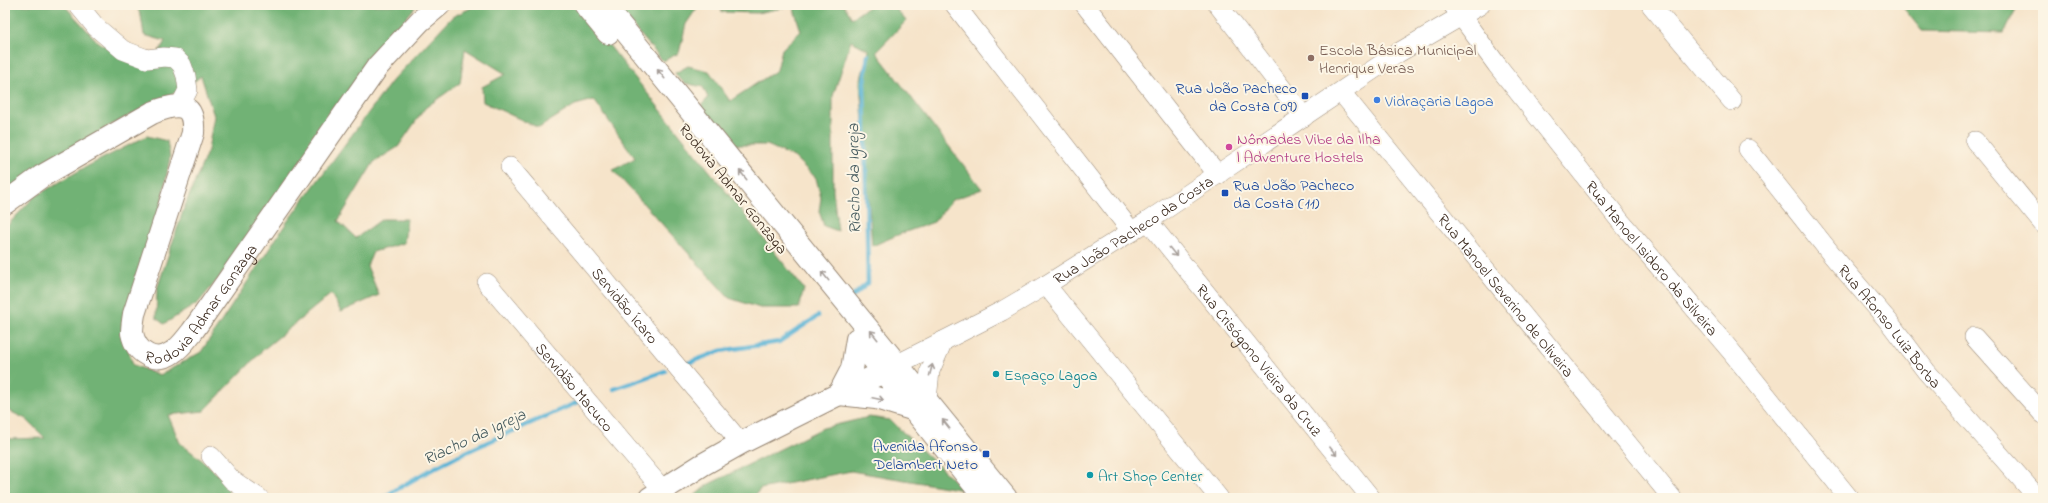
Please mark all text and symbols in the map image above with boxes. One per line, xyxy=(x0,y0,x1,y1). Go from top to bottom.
place label: Escola Básica Municipal Henrique Veras xyxy=(1319,39,1477,81)
marker: Escola Básica Municipal Henrique Veras xyxy=(1306,53,1316,63)
one-way arrow xyxy=(656,69,665,80)
place label: Rua João Pacheco da Costa (09) xyxy=(1176,77,1297,119)
place label: Vidraçaria Lagoa xyxy=(1384,90,1494,114)
marker: Rua João Pacheco da Costa (09) xyxy=(1300,91,1310,101)
marker: Vidraçaria Lagoa xyxy=(1372,95,1382,105)
street label: Rodovia Admar Gonzaga xyxy=(672,119,793,260)
water label: Riacho da Igreja xyxy=(841,123,869,234)
place label: Nômades Vibe da Ilha | Adventure Hostels xyxy=(1237,128,1381,170)
marker: Nômades Vibe da Ilha | Adventure Hostels xyxy=(1224,142,1234,152)
one-way arrow xyxy=(739,170,747,181)
street label: Rua João Pacheco da Costa xyxy=(1049,170,1219,292)
place label: Rua João Pacheco da Costa (11) xyxy=(1233,174,1354,216)
street label: Rua Manoel Isidoro da Silveira xyxy=(1579,176,1723,342)
marker: Rua João Pacheco da Costa (11) xyxy=(1220,188,1230,198)
street label: Rua Manoel Severino de Oliveira xyxy=(1431,209,1579,383)
street label: Rodovia Admar Gonzaga xyxy=(141,239,264,372)
one-way arrow xyxy=(1168,246,1177,257)
street label: Rua Afonso Luiz Borba xyxy=(1831,260,1946,395)
street label: Servidão Ícaro xyxy=(585,263,663,350)
one-way arrow xyxy=(821,270,830,281)
street label: Rua Crisógono Vieira da Cruz xyxy=(1189,280,1327,443)
one-way arrow xyxy=(869,330,878,340)
street label: Servidão Macuco xyxy=(528,338,619,438)
one-way arrow xyxy=(928,363,936,376)
place label: Espaço Lagoa xyxy=(1004,364,1097,388)
marker: Espaço Lagoa xyxy=(991,369,1001,379)
one-way arrow xyxy=(871,395,884,403)
water label: Riacho da Igreja xyxy=(419,402,531,473)
one-way arrow xyxy=(942,419,951,430)
place label: Avenida Afonso Delambert Neto xyxy=(873,435,978,477)
one-way arrow xyxy=(1329,446,1338,457)
marker: Avenida Afonso Delambert Neto xyxy=(981,449,991,459)
place label: Art Shop Center xyxy=(1098,465,1202,489)
marker: Art Shop Center xyxy=(1085,470,1095,480)

